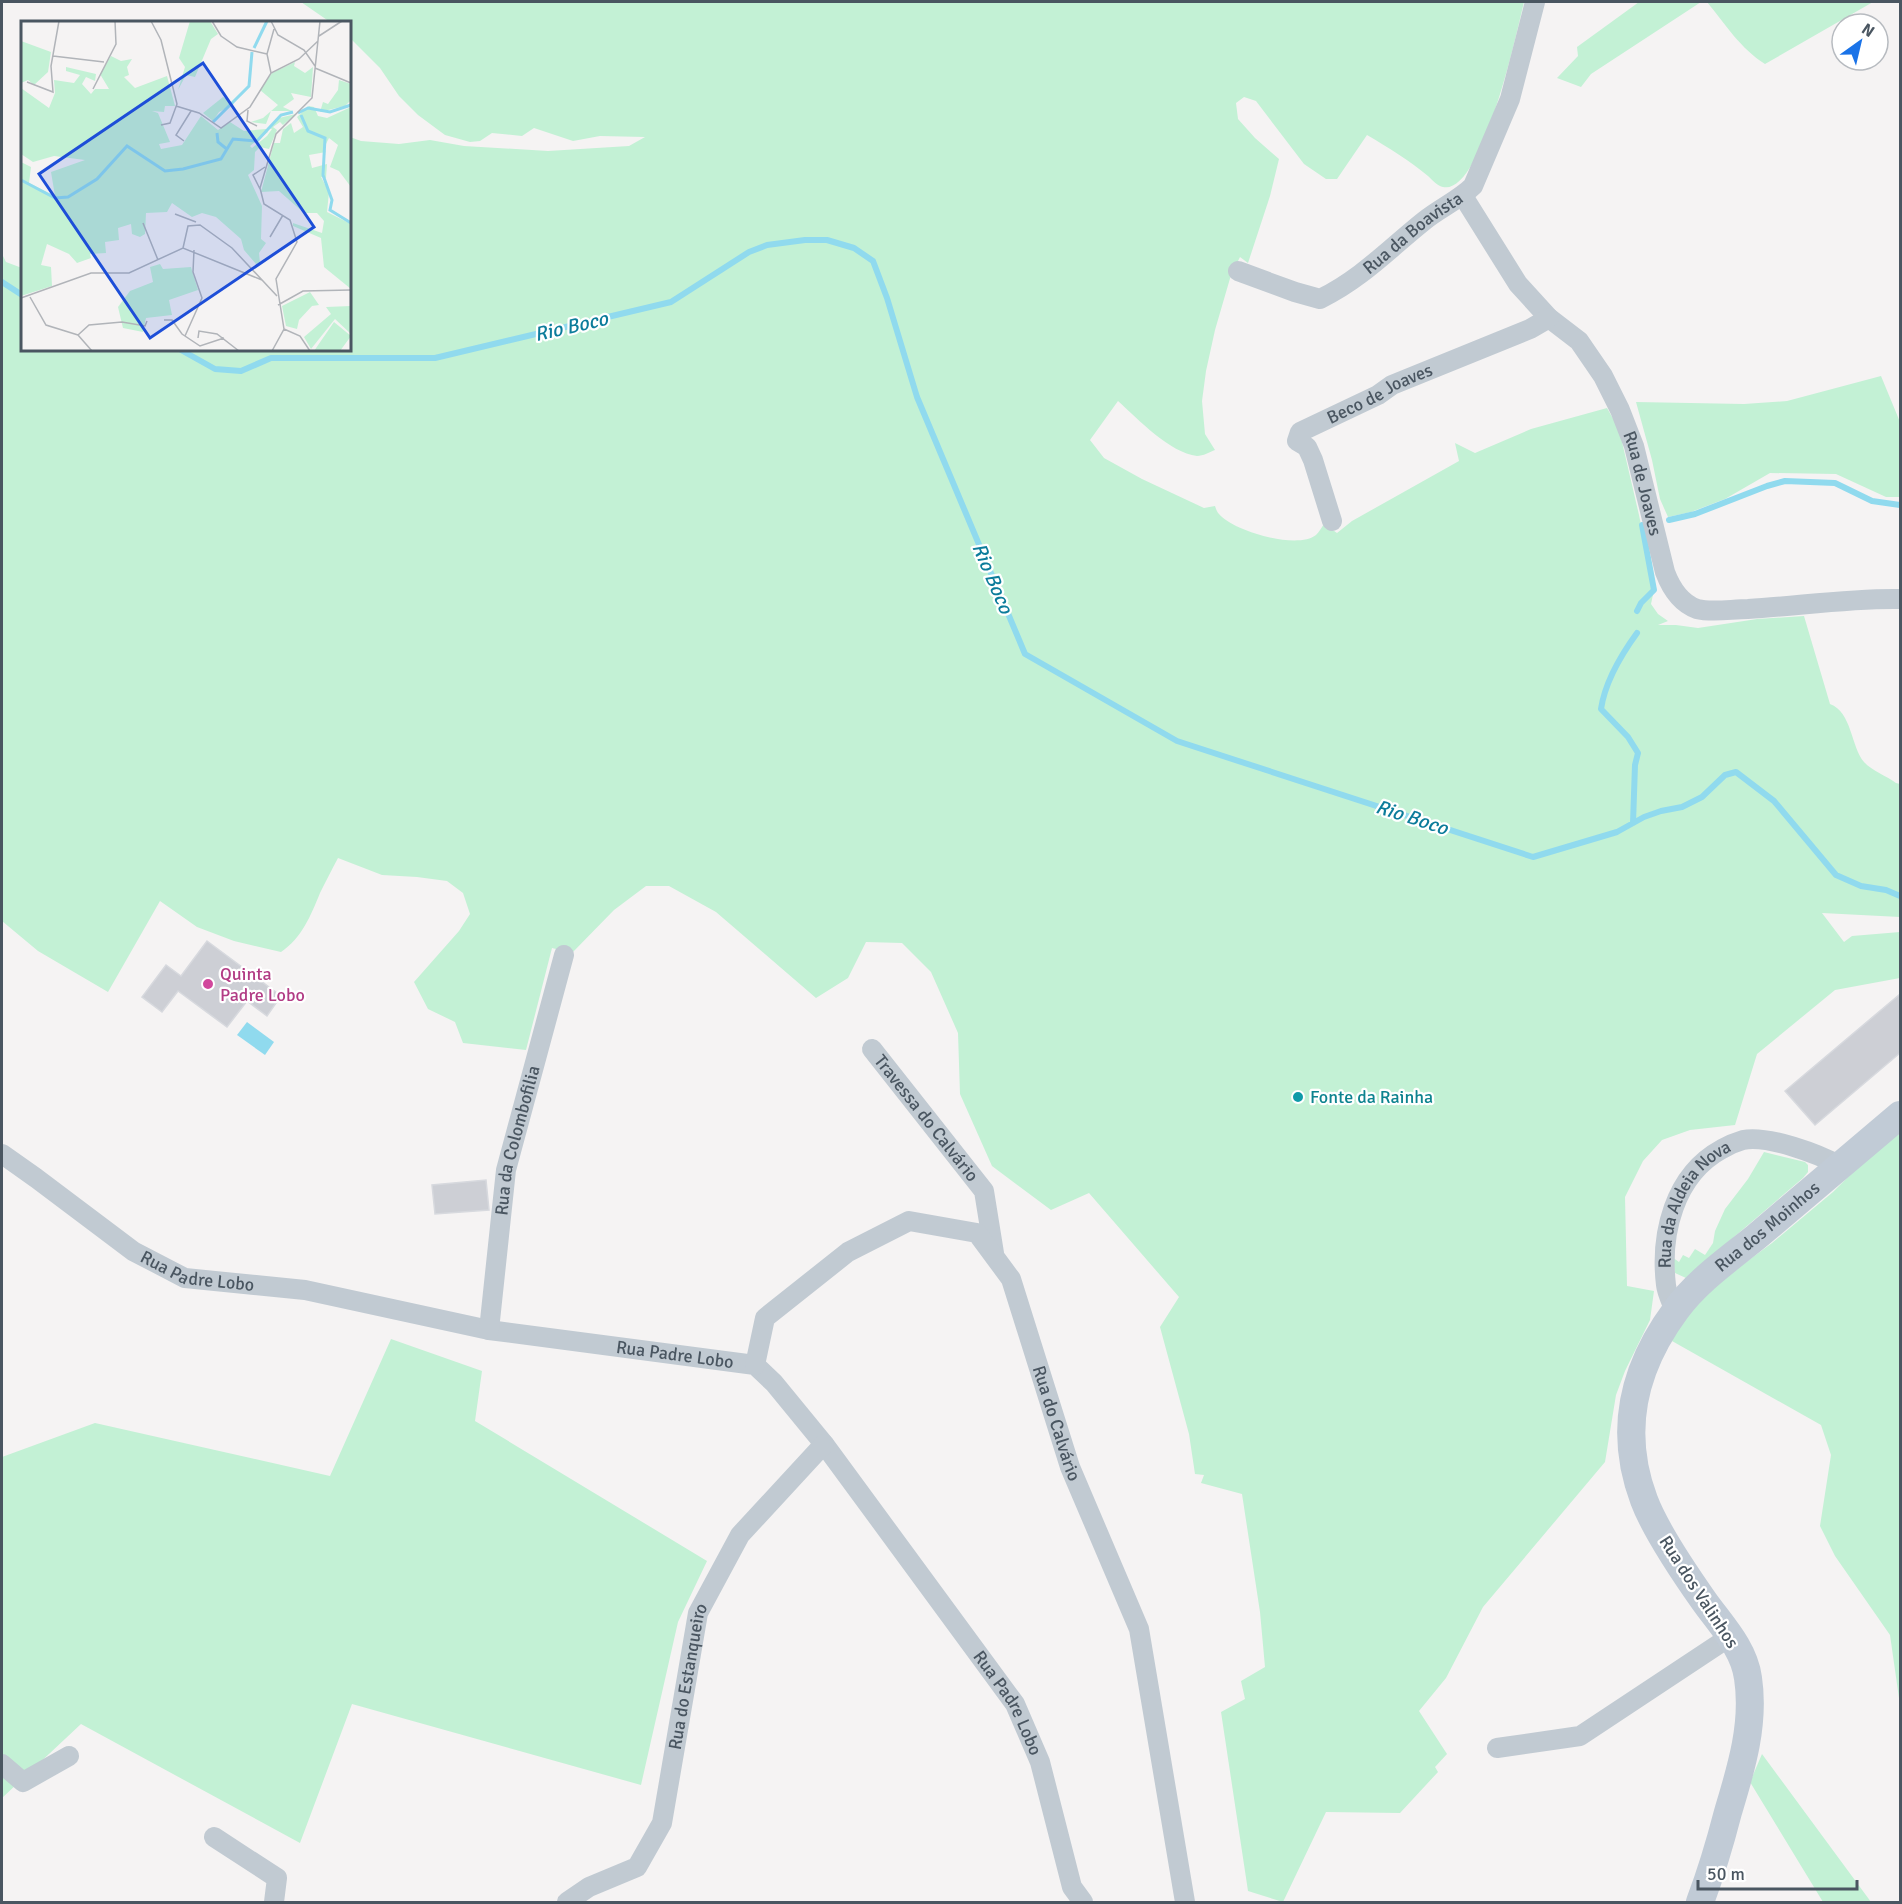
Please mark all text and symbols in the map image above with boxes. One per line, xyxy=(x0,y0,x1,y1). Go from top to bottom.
north arrow xyxy=(1830,12,1890,72)
text: N xyxy=(1858,19,1878,42)
inset map xyxy=(21,21,351,351)
street label: Rua da Boavista xyxy=(1358,187,1467,279)
water label: Rio Boco xyxy=(532,306,612,347)
street label: Beco de Joaves xyxy=(1323,359,1436,429)
street label: Rua de Joaves xyxy=(1618,428,1667,538)
water label: Rio Boco xyxy=(966,539,1019,619)
water label: Rio Boco xyxy=(1373,794,1453,841)
place label: Quinta Padre Lobo xyxy=(220,963,305,1006)
marker: Quinta Padre Lobo xyxy=(201,977,215,991)
street label: Travessa do Calvário xyxy=(870,1050,983,1186)
street label: Rua da Colombofilia xyxy=(490,1063,545,1217)
place label: Fonte da Rainha xyxy=(1310,1086,1433,1108)
marker: Fonte da Rainha xyxy=(1291,1090,1305,1104)
street label: Rua da Aldeia Nova xyxy=(1654,1135,1734,1268)
street label: Rua dos Moinhos xyxy=(1710,1177,1824,1277)
street label: Rua Padre Lobo xyxy=(137,1246,255,1296)
street label: Rua Padre Lobo xyxy=(615,1336,735,1373)
street label: Rua do Calvário xyxy=(1028,1363,1086,1484)
street label: Rua dos Valinhos xyxy=(1654,1532,1744,1653)
street label: Rua do Estanqueiro xyxy=(664,1599,712,1751)
street label: Rua Padre Lobo xyxy=(968,1646,1047,1759)
scale bar xyxy=(1698,1853,1857,1891)
text: 50 m xyxy=(1707,1863,1745,1885)

